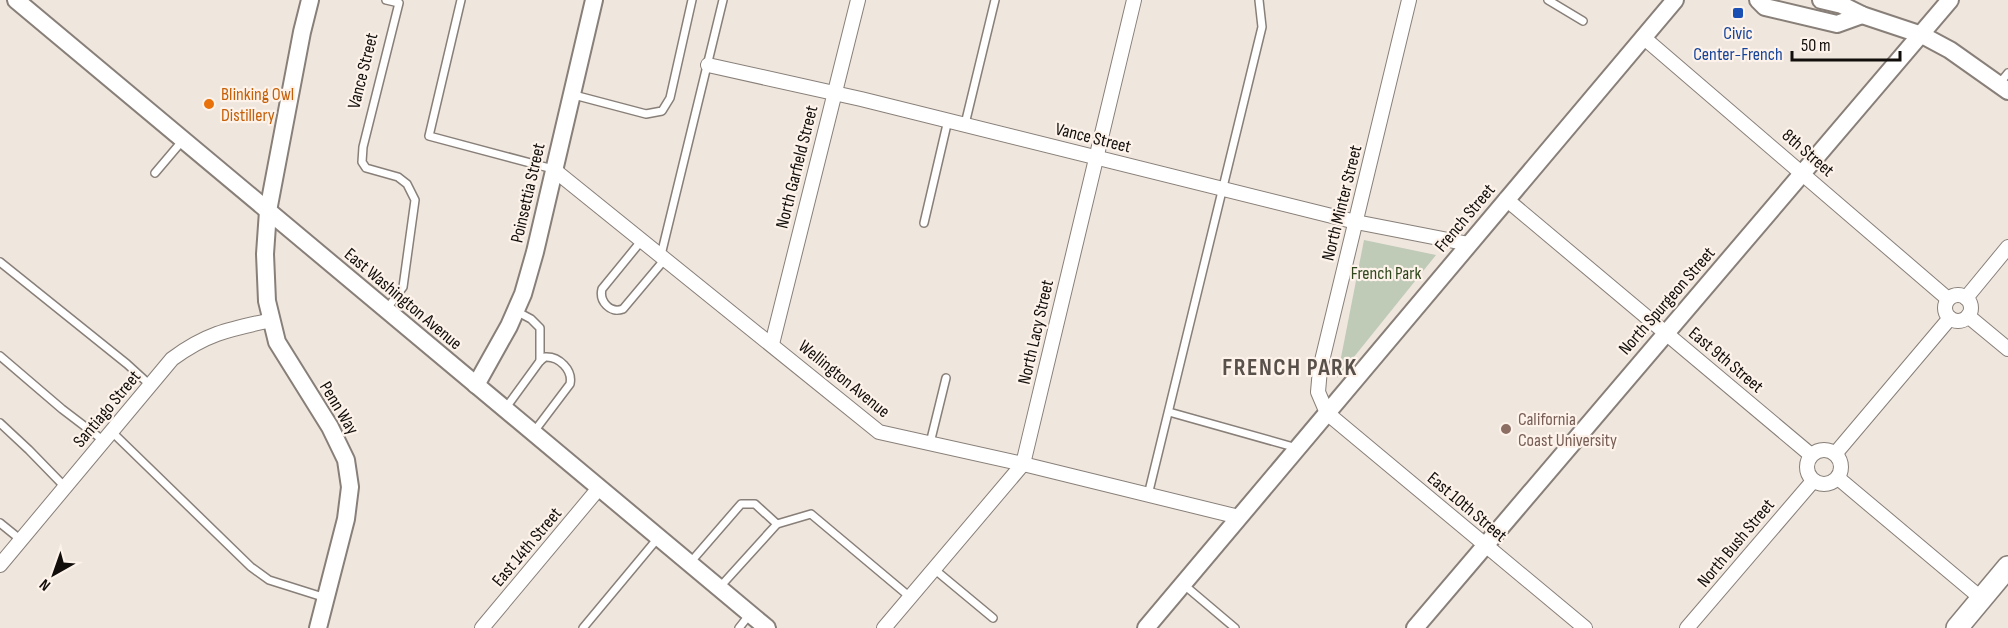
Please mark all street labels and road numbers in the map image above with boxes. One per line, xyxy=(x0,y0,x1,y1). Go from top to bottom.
street label: Vance Street xyxy=(343,30,383,111)
street label: North Garfield Street xyxy=(772,103,823,231)
street label: Vance Street xyxy=(1053,118,1134,158)
street label: 8th Street xyxy=(1778,125,1839,182)
street label: Poinsettia Street xyxy=(506,141,550,245)
street label: North Minter Street xyxy=(1317,142,1367,263)
street label: French Street xyxy=(1430,179,1500,256)
street label: North Spurgeon Street xyxy=(1615,242,1720,359)
street label: East Washington Avenue xyxy=(340,244,466,354)
street label: North Lacy Street xyxy=(1014,277,1058,386)
street label: East 9th Street xyxy=(1684,323,1768,398)
street label: Wellington Avenue xyxy=(794,336,894,422)
street label: Santiago Street xyxy=(69,366,145,452)
street label: Penn Way xyxy=(315,378,363,438)
street label: East 10th Street xyxy=(1423,468,1511,547)
street label: North Bush Street xyxy=(1693,494,1779,591)
street label: East 14th Street xyxy=(488,503,566,591)

